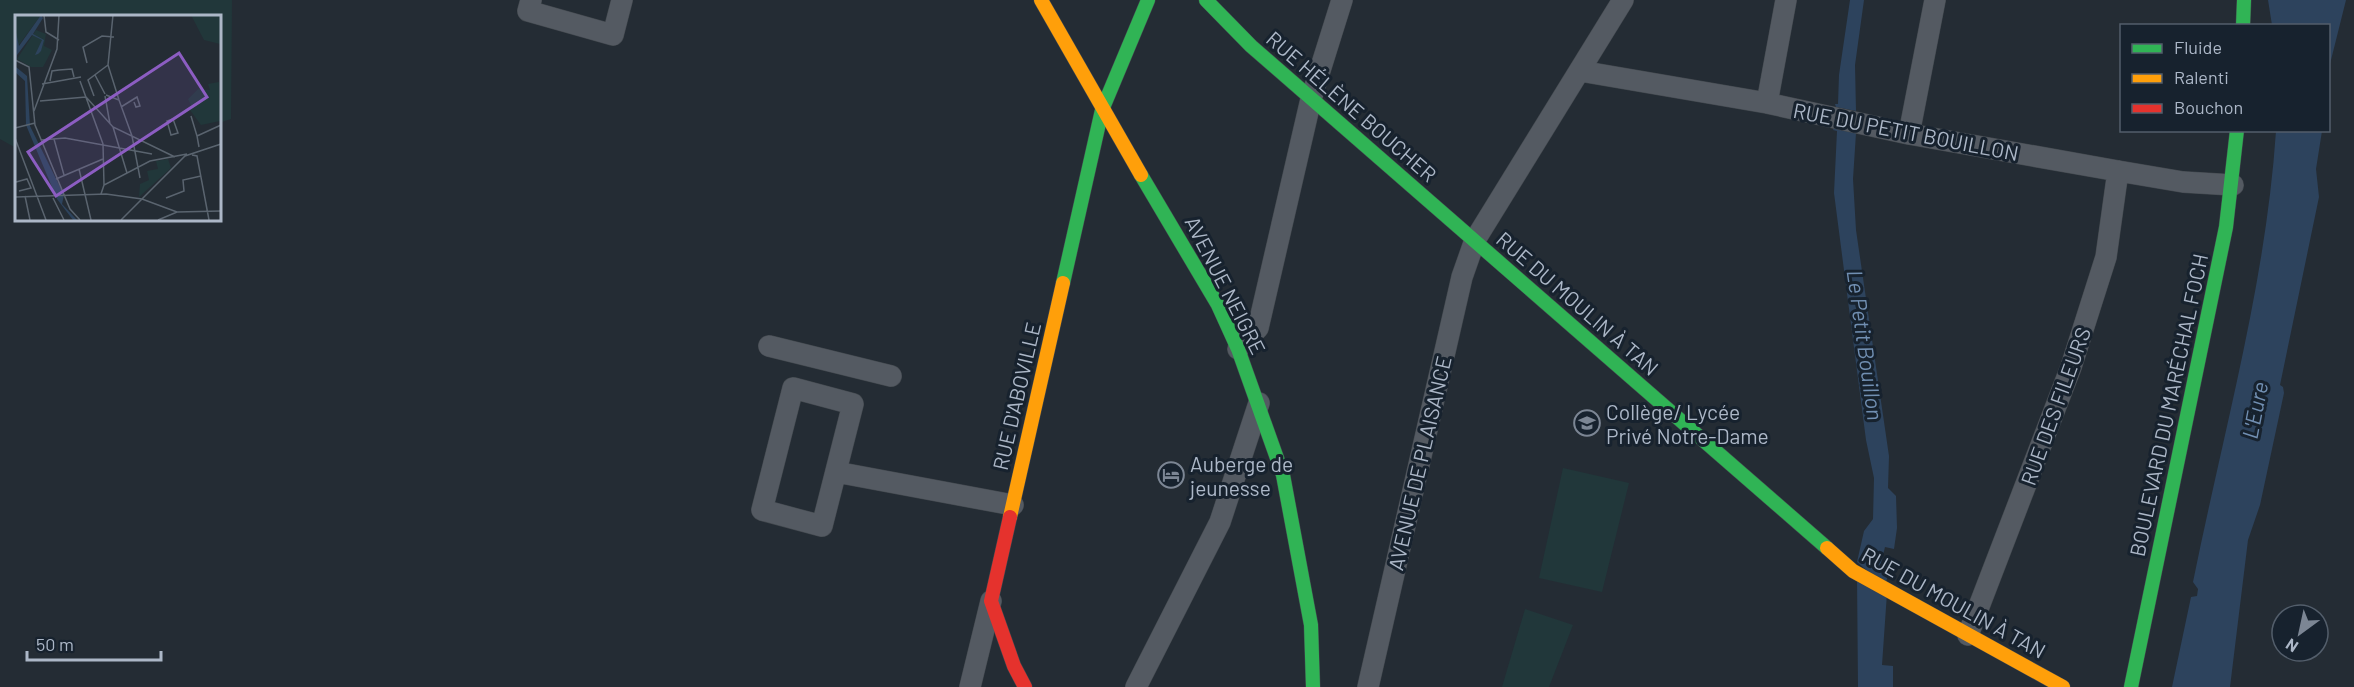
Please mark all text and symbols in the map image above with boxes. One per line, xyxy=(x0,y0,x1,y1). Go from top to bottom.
inset map xyxy=(15,15,220,220)
legend xyxy=(2120,24,2330,132)
street label: RUE HÉLÈNE BOUCHER xyxy=(1262,25,1442,187)
text: Fluide xyxy=(2174,36,2222,58)
text: Ralenti xyxy=(2174,66,2229,88)
text: Bouchon xyxy=(2174,96,2243,118)
street label: RUE DU PETIT BOUILLON xyxy=(1791,97,2021,165)
street label: AVENUE NEIGRE xyxy=(1180,212,1272,358)
street label: RUE DU MOULIN À TAN xyxy=(1492,226,1664,380)
street label: BOULEVARD DU MARÉCHAL FOCH xyxy=(2124,251,2212,559)
water label: Le Petit Bouillon xyxy=(1843,268,1889,422)
street label: RUE D'ABOVILLE xyxy=(987,320,1045,472)
street label: RUE DES FILEURS xyxy=(2015,324,2095,488)
street label: AVENUE DE PLAISANCE xyxy=(1382,353,1456,573)
water label: L'Eure xyxy=(2236,379,2272,441)
place label: Collège/ Lycée Privé Notre-Dame xyxy=(1606,399,1769,448)
school or university icon: Collège/ Lycée Privé Notre-Dame xyxy=(1572,408,1602,438)
place label: Auberge de jeunesse xyxy=(1189,451,1293,500)
hotel icon: Auberge de jeunesse xyxy=(1156,460,1186,490)
street label: RUE DU MOULIN À TAN xyxy=(1858,541,2050,663)
north arrow xyxy=(2270,603,2330,663)
scale bar xyxy=(27,624,160,662)
text: 50 m xyxy=(36,633,74,655)
text: N xyxy=(2282,635,2301,657)

